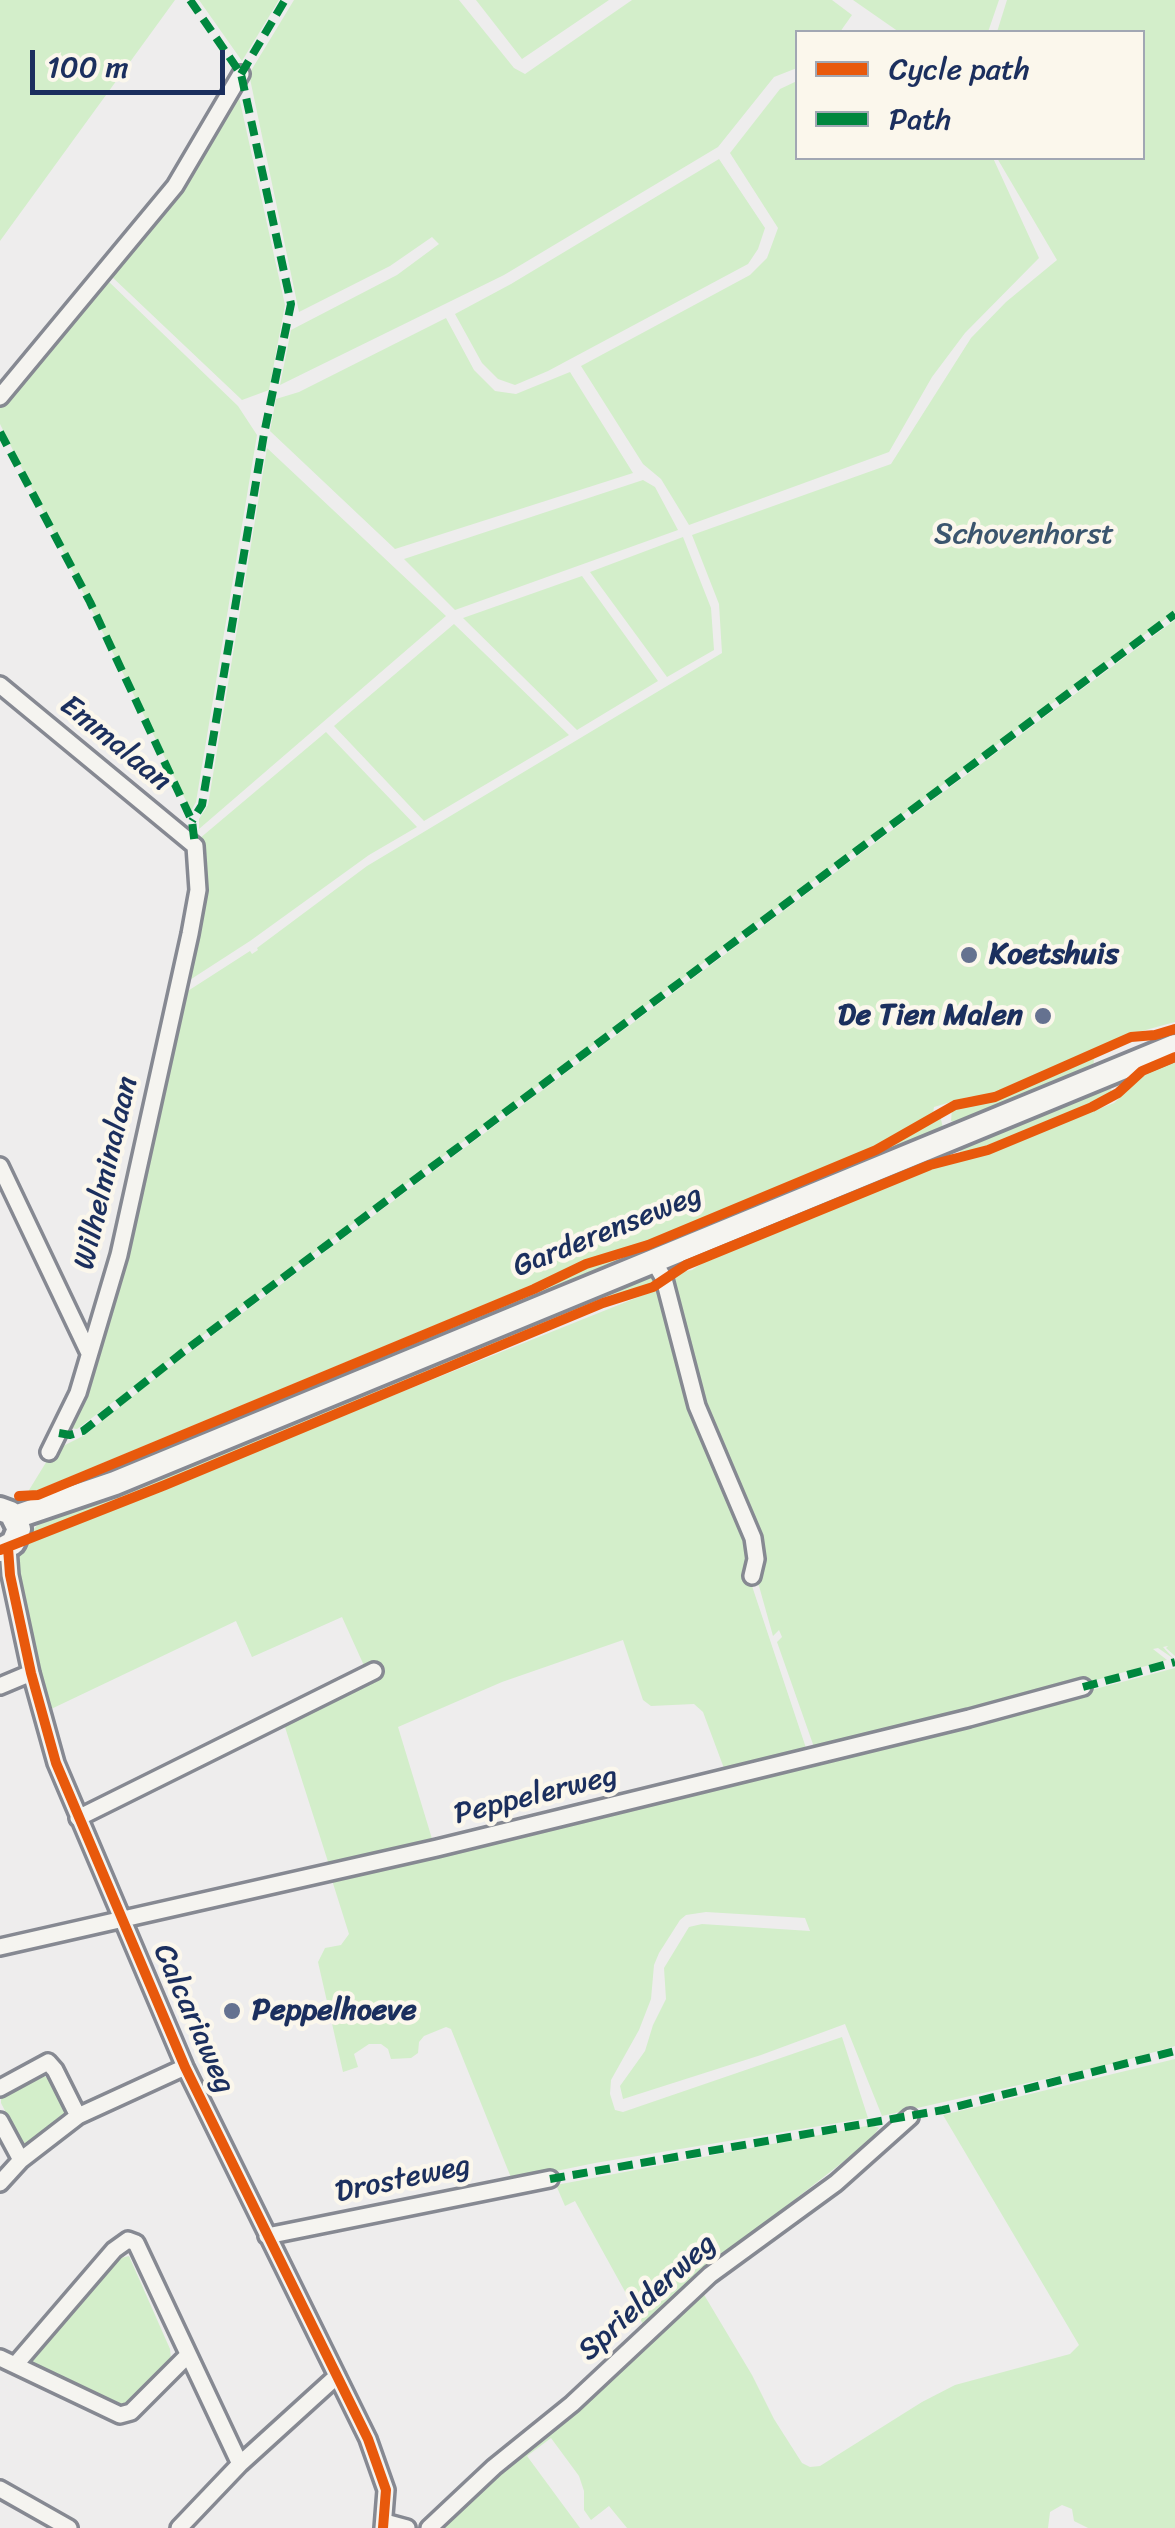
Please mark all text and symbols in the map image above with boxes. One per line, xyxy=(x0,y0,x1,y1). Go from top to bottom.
scale bar xyxy=(35,30,230,92)
legend xyxy=(795,30,1145,160)
text: 100 m xyxy=(47,40,129,94)
text: Cycle path xyxy=(889,42,1030,96)
text: Path xyxy=(889,92,951,146)
park label: Schovenhorst xyxy=(934,517,1114,553)
street label: Emmalaan xyxy=(52,688,178,800)
place label: Koetshuis xyxy=(989,937,1119,973)
marker: Koetshuis xyxy=(958,944,980,966)
place label: De Tien Malen xyxy=(838,998,1023,1034)
marker: De Tien Malen xyxy=(1032,1005,1054,1027)
street label: Wilhelminalaan xyxy=(67,1073,147,1273)
street label: Garderenseweg xyxy=(508,1178,708,1286)
street label: Peppelerweg xyxy=(450,1758,622,1834)
street label: Calcariaweg xyxy=(144,1939,242,2099)
place label: Peppelhoeve xyxy=(252,1993,417,2029)
marker: Peppelhoeve xyxy=(221,2000,243,2022)
street label: Drosteweg xyxy=(332,2148,474,2212)
street label: Sprielderweg xyxy=(572,2227,724,2369)

